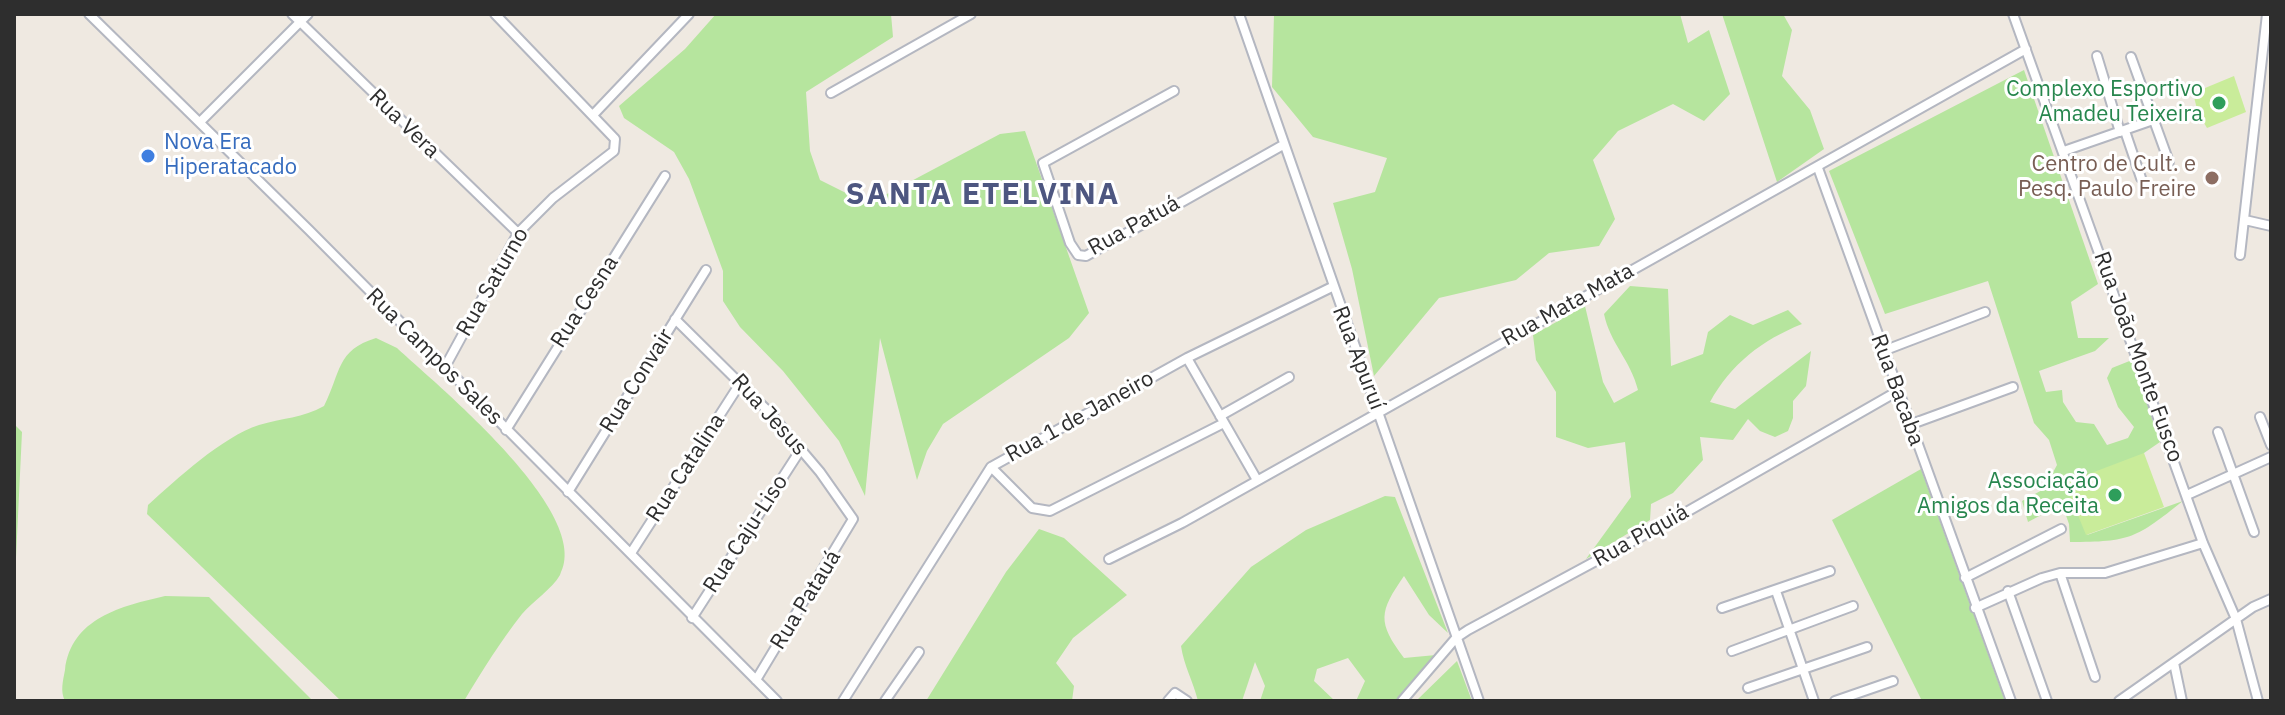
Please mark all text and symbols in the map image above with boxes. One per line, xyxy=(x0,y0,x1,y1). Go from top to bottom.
place label: Complexo Esportivo Amadeu Teixeira xyxy=(2006,77,2203,128)
street label: Rua Vera xyxy=(363,84,445,164)
marker: Complexo Esportivo Amadeu Teixeira xyxy=(2210,94,2228,112)
place label: Nova Era Hiperatacado xyxy=(164,130,297,182)
marker: Nova Era Hiperatacado xyxy=(139,147,157,165)
place label: Centro de Cult. e Pesq. Paulo Freire xyxy=(2018,152,2196,204)
marker: Centro de Cult. e Pesq. Paulo Freire xyxy=(2203,169,2221,187)
district label: SANTA ETELVINA xyxy=(846,177,1120,213)
street label: Rua Patuá xyxy=(1084,190,1184,262)
street label: Rua Saturno xyxy=(451,223,535,341)
street label: Rua João Monte Fusco xyxy=(2088,248,2188,466)
street label: Rua Cesna xyxy=(546,251,624,353)
street label: Rua Mata Mata xyxy=(1497,258,1639,352)
street label: Rua Campos Sales xyxy=(360,283,508,431)
street label: Rua Apuruí xyxy=(1326,302,1390,414)
street label: Rua Convair xyxy=(595,324,679,438)
street label: Rua Bacaba xyxy=(1865,331,1929,449)
street label: Rua 1 de Janeiro xyxy=(1001,365,1159,469)
street label: Rua Jesus xyxy=(725,369,813,461)
street label: Rua Catalina xyxy=(641,409,731,527)
place label: Associação Amigos da Receita xyxy=(1917,469,2099,520)
street label: Rua Caju-Liso xyxy=(698,470,794,598)
marker: Associação Amigos da Receita xyxy=(2106,486,2124,504)
street label: Rua Piquiá xyxy=(1589,499,1693,573)
street label: Rua Patauá xyxy=(765,545,847,655)

